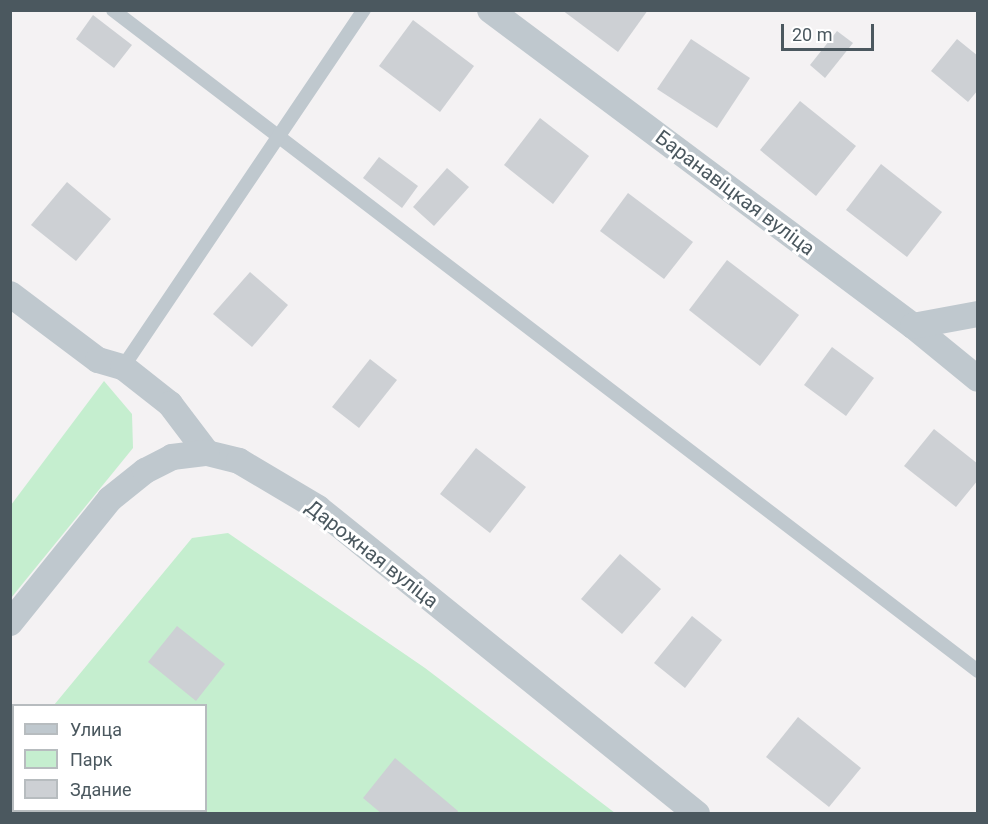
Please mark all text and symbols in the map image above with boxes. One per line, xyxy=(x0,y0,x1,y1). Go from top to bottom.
scale bar xyxy=(784,12,877,50)
text: 20 m xyxy=(792,24,832,45)
street label: Баранавіцкая вуліца xyxy=(651,125,819,261)
street label: Дарожная вуліца xyxy=(301,495,443,613)
legend xyxy=(12,704,207,812)
text: Улица xyxy=(70,719,122,740)
text: Парк xyxy=(70,749,112,770)
text: Здание xyxy=(70,779,132,800)

